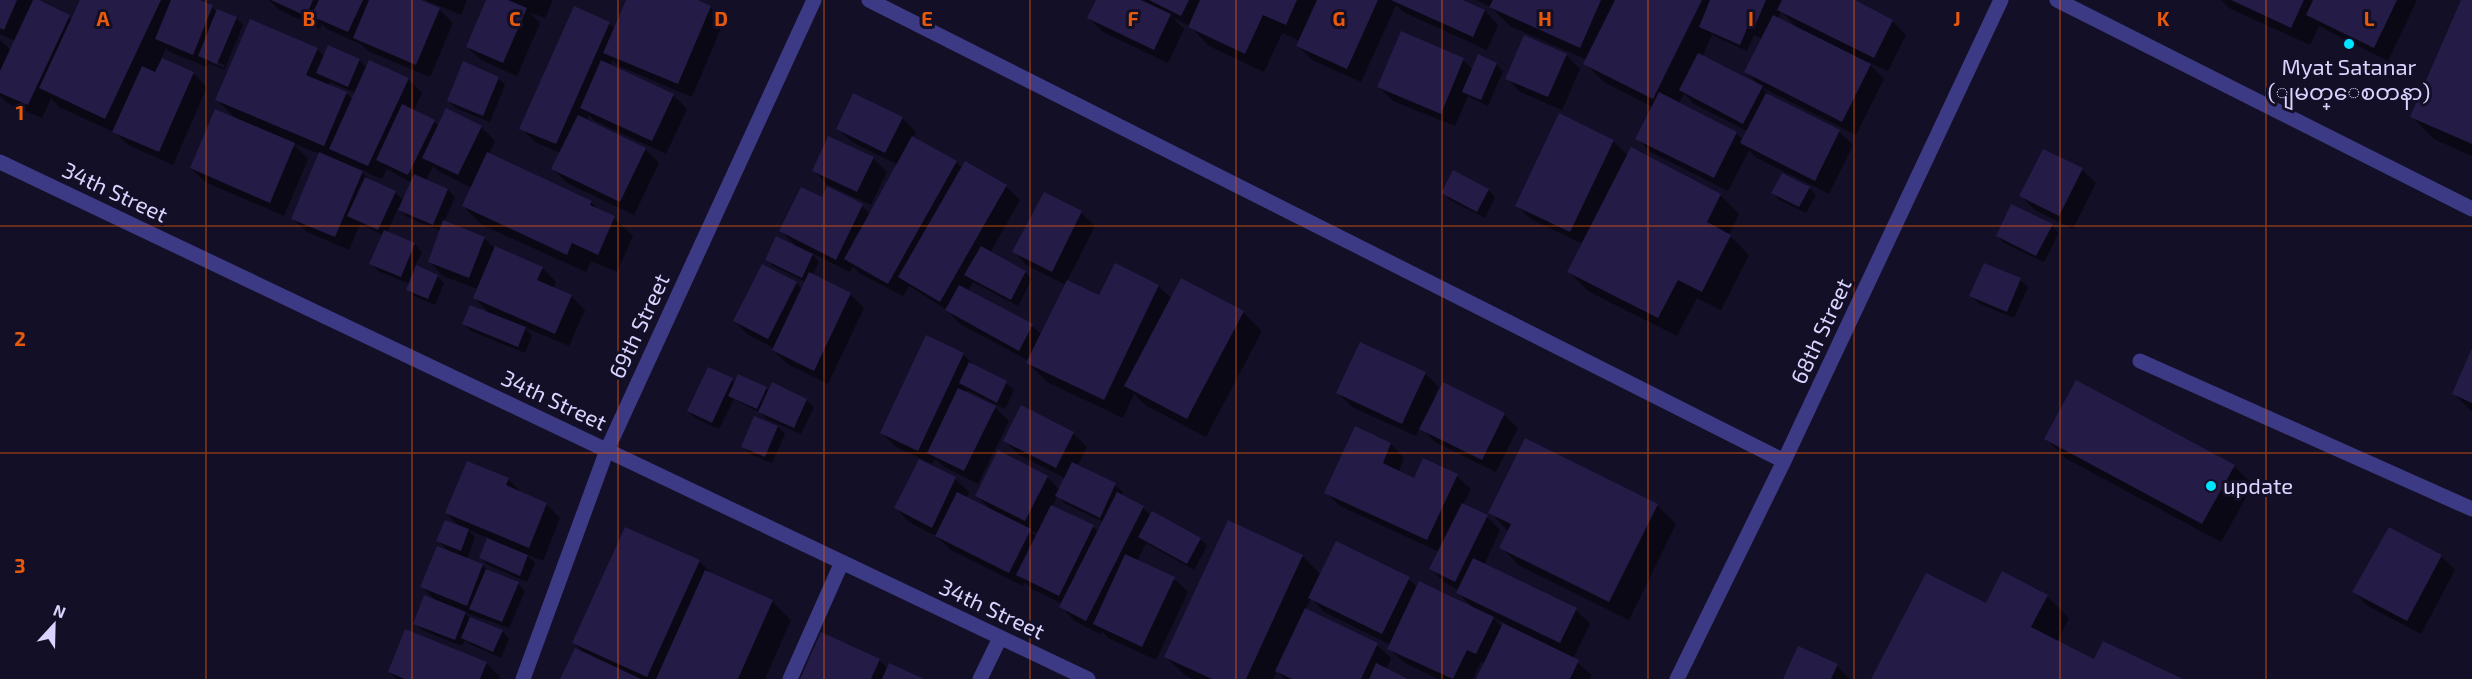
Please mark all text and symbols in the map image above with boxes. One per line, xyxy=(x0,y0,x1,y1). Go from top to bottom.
text: A xyxy=(96,6,110,30)
text: B xyxy=(303,6,315,30)
text: C xyxy=(509,6,521,30)
text: D xyxy=(714,6,728,30)
text: E xyxy=(921,6,933,30)
text: F xyxy=(1127,6,1139,30)
text: G xyxy=(1333,6,1345,30)
text: H xyxy=(1538,6,1552,30)
text: I xyxy=(1748,6,1754,30)
text: J xyxy=(1953,6,1961,30)
text: K xyxy=(2157,6,2170,30)
text: L xyxy=(2364,6,2375,30)
marker: Myat Satanar (ျမတ္ေစတနာ) xyxy=(2342,37,2356,51)
place label: Myat Satanar (ျမတ္ေစတနာ) xyxy=(2268,53,2430,111)
text: 1 xyxy=(16,100,24,124)
street label: 34th Street xyxy=(59,155,172,227)
street label: 69th Street xyxy=(603,269,674,382)
street label: 68th Street xyxy=(1784,274,1856,387)
text: 2 xyxy=(14,326,26,350)
street label: 34th Street xyxy=(498,363,611,435)
place label: update xyxy=(2223,472,2293,498)
marker: update xyxy=(2204,479,2218,493)
text: 3 xyxy=(14,553,26,577)
street label: 34th Street xyxy=(936,572,1049,644)
north arrow xyxy=(24,595,84,655)
text: N xyxy=(51,600,69,622)

